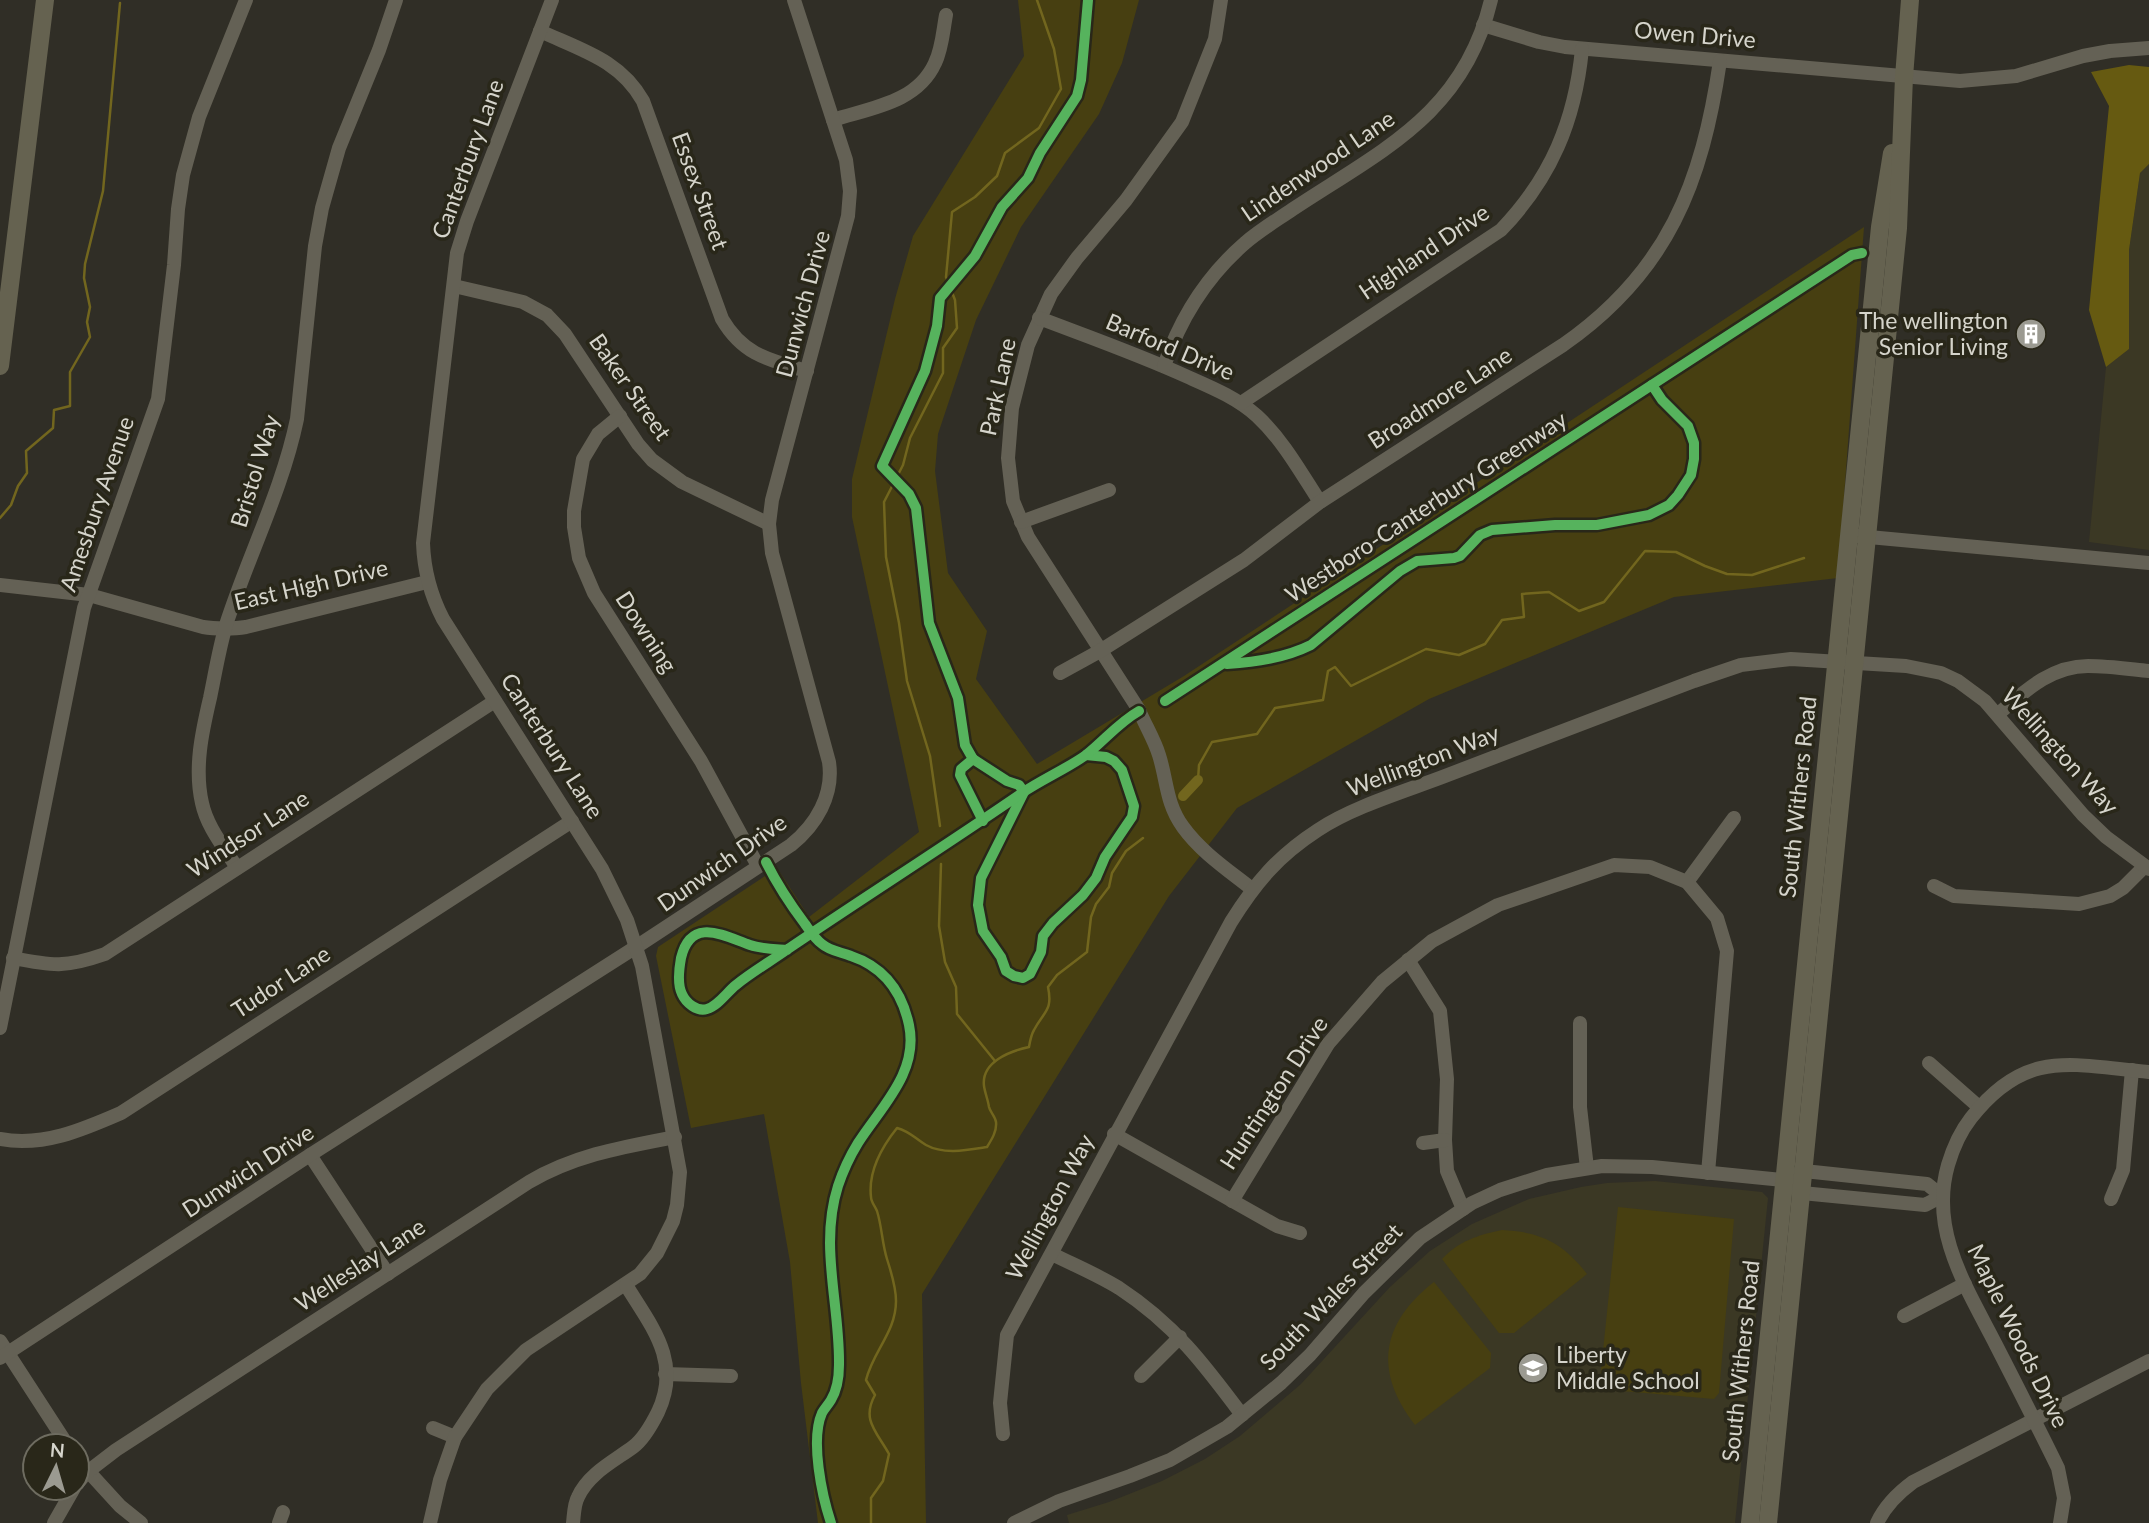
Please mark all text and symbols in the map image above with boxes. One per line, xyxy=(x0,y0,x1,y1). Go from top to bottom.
street label: Owen Drive xyxy=(1633,15,1757,53)
street label: Canterbury Lane xyxy=(425,75,509,242)
street label: Lindenwood Lane xyxy=(1235,104,1399,227)
street label: Essex Street xyxy=(667,128,735,254)
street label: Highland Drive xyxy=(1353,197,1494,305)
street label: Dunwich Drive xyxy=(769,227,835,380)
street label: Barford Drive xyxy=(1102,306,1239,386)
place label: The wellington Senior Living xyxy=(1859,306,2008,360)
building icon: The wellington Senior Living xyxy=(2014,317,2048,351)
street label: Baker Street xyxy=(584,328,678,446)
street label: Park Lane xyxy=(973,335,1021,438)
street label: Broadmore Lane xyxy=(1362,340,1517,454)
street label: Westboro-Canterbury Greenway xyxy=(1279,404,1572,608)
street label: Bristol Way xyxy=(224,411,284,530)
street label: Amesbury Avenue xyxy=(53,413,139,595)
street label: East High Drive xyxy=(231,553,390,615)
street label: Downing xyxy=(610,585,683,677)
street label: Canterbury Lane xyxy=(495,668,610,823)
street label: Wellington Way xyxy=(1996,681,2125,820)
street label: South Withers Road xyxy=(1772,695,1822,899)
street label: Wellington Way xyxy=(1342,718,1503,802)
street label: Windsor Lane xyxy=(181,783,314,883)
street label: Dunwich Drive xyxy=(652,807,791,917)
street label: Tudor Lane xyxy=(226,939,335,1023)
street label: Huntington Drive xyxy=(1213,1011,1333,1174)
street label: Dunwich Drive xyxy=(176,1117,318,1223)
street label: Wellington Way xyxy=(999,1129,1099,1284)
street label: Welleslay Lane xyxy=(289,1212,430,1317)
street label: South Wales Street xyxy=(1253,1217,1408,1375)
street label: Maple Woods Drive xyxy=(1962,1239,2075,1432)
street label: South Withers Road xyxy=(1715,1259,1765,1463)
place label: Liberty Middle School xyxy=(1556,1340,1700,1394)
school or university icon: Liberty Middle School xyxy=(1516,1351,1550,1385)
north arrow xyxy=(21,1432,91,1502)
text: N xyxy=(49,1437,66,1462)

